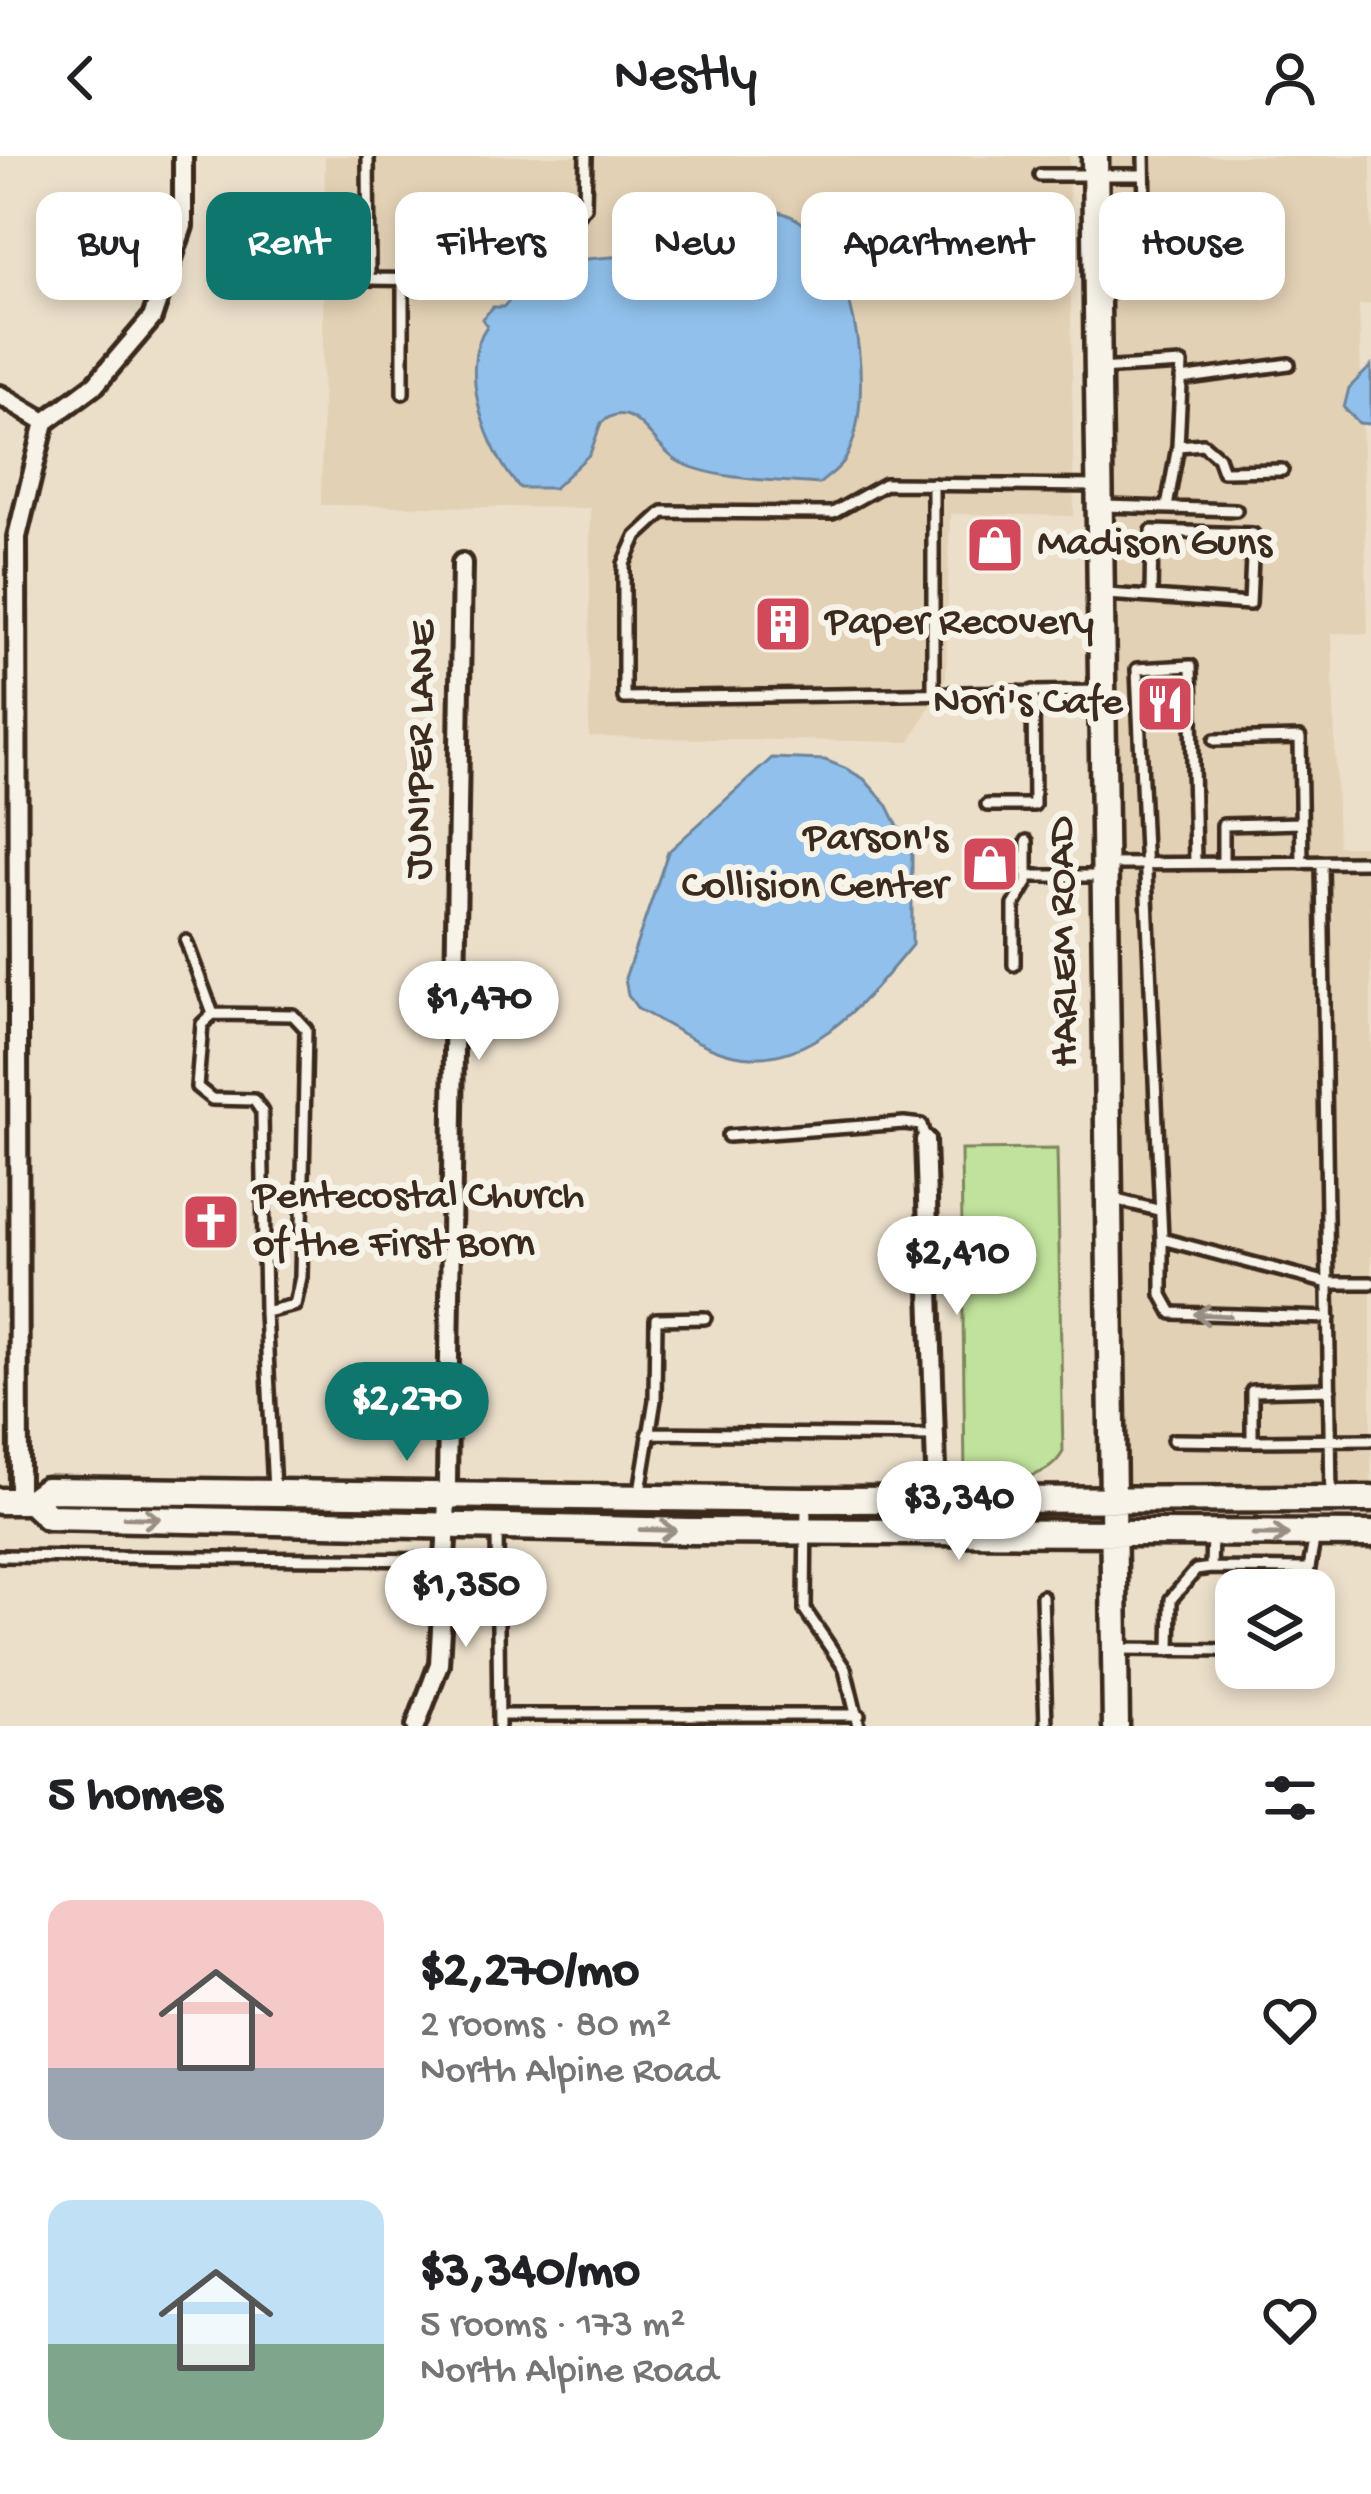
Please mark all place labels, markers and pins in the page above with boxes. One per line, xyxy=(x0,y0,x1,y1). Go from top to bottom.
shop icon: Madison Guns xyxy=(964,514,1026,576)
place label: Madison Guns xyxy=(1037,521,1273,570)
building icon: Paper Recovery xyxy=(752,593,814,655)
place label: Paper Recovery xyxy=(823,600,1094,649)
restaurant icon: Nori's Cafe xyxy=(1134,673,1196,735)
place label: Nori's Cafe xyxy=(933,680,1124,729)
place label: Parson's Collision Center xyxy=(681,816,951,913)
shop icon: Parson's Collision Center xyxy=(959,833,1021,895)
pin: $1,470 xyxy=(381,961,577,1063)
place label: Pentecostal Church of the First Born xyxy=(251,1174,585,1271)
church icon: Pentecostal Church of the First Born xyxy=(180,1191,242,1253)
pin: $2,410 xyxy=(859,1216,1055,1318)
pin: $2,270 xyxy=(309,1362,505,1464)
pin: $3,340 xyxy=(861,1461,1057,1563)
pin: $1,350 xyxy=(368,1548,564,1650)

